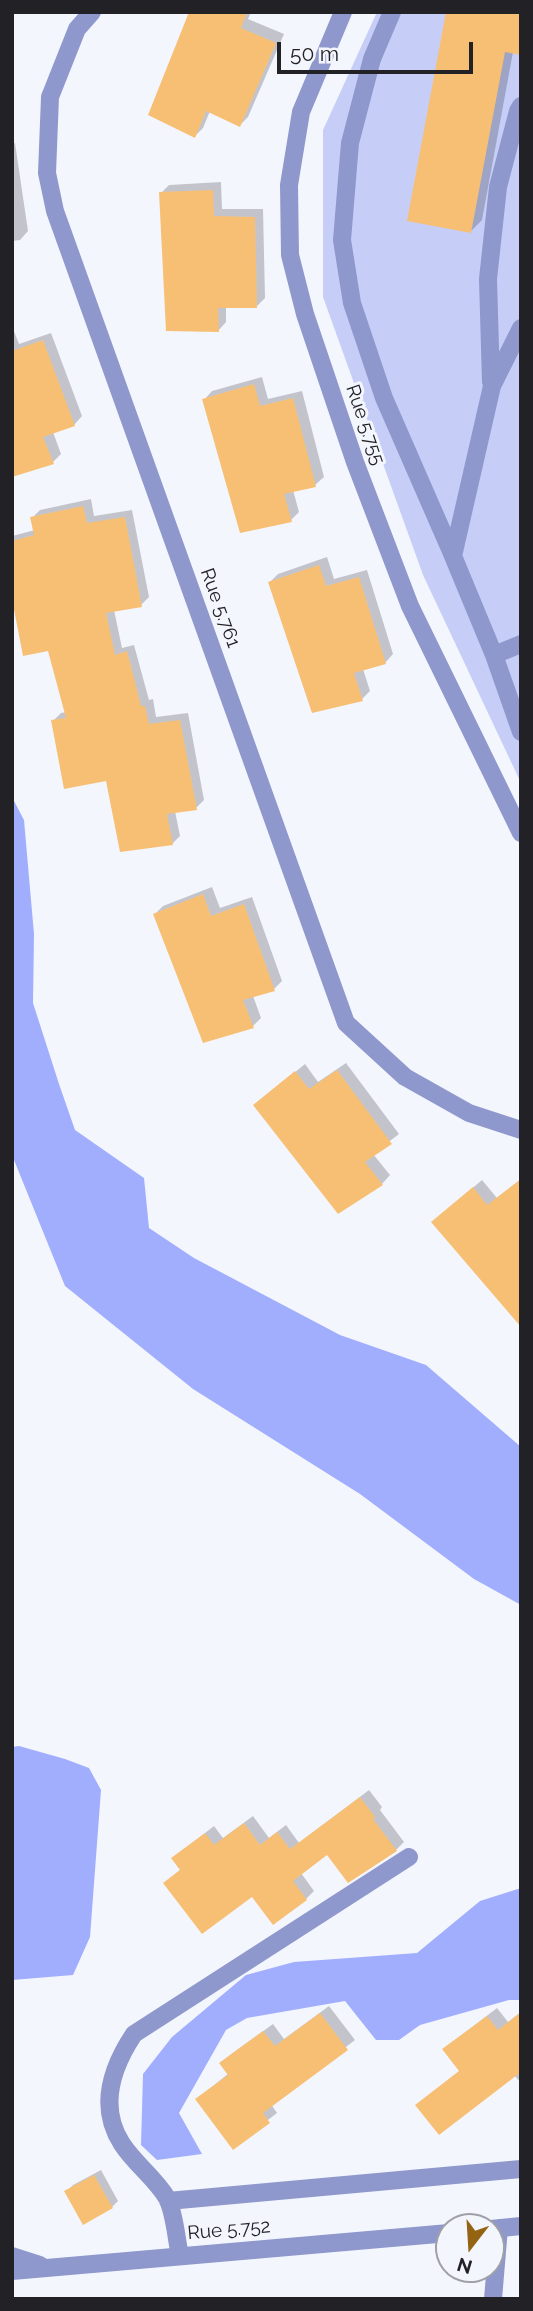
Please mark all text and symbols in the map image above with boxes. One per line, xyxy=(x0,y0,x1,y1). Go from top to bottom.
scale bar xyxy=(281,28,477,72)
text: 50 m xyxy=(290,41,339,66)
street label: Rue 5.755 xyxy=(341,382,389,468)
street label: Rue 5.761 xyxy=(195,565,245,651)
north arrow xyxy=(435,2213,505,2283)
street label: Rue 5.752 xyxy=(187,2215,271,2245)
text: N xyxy=(454,2254,475,2279)

